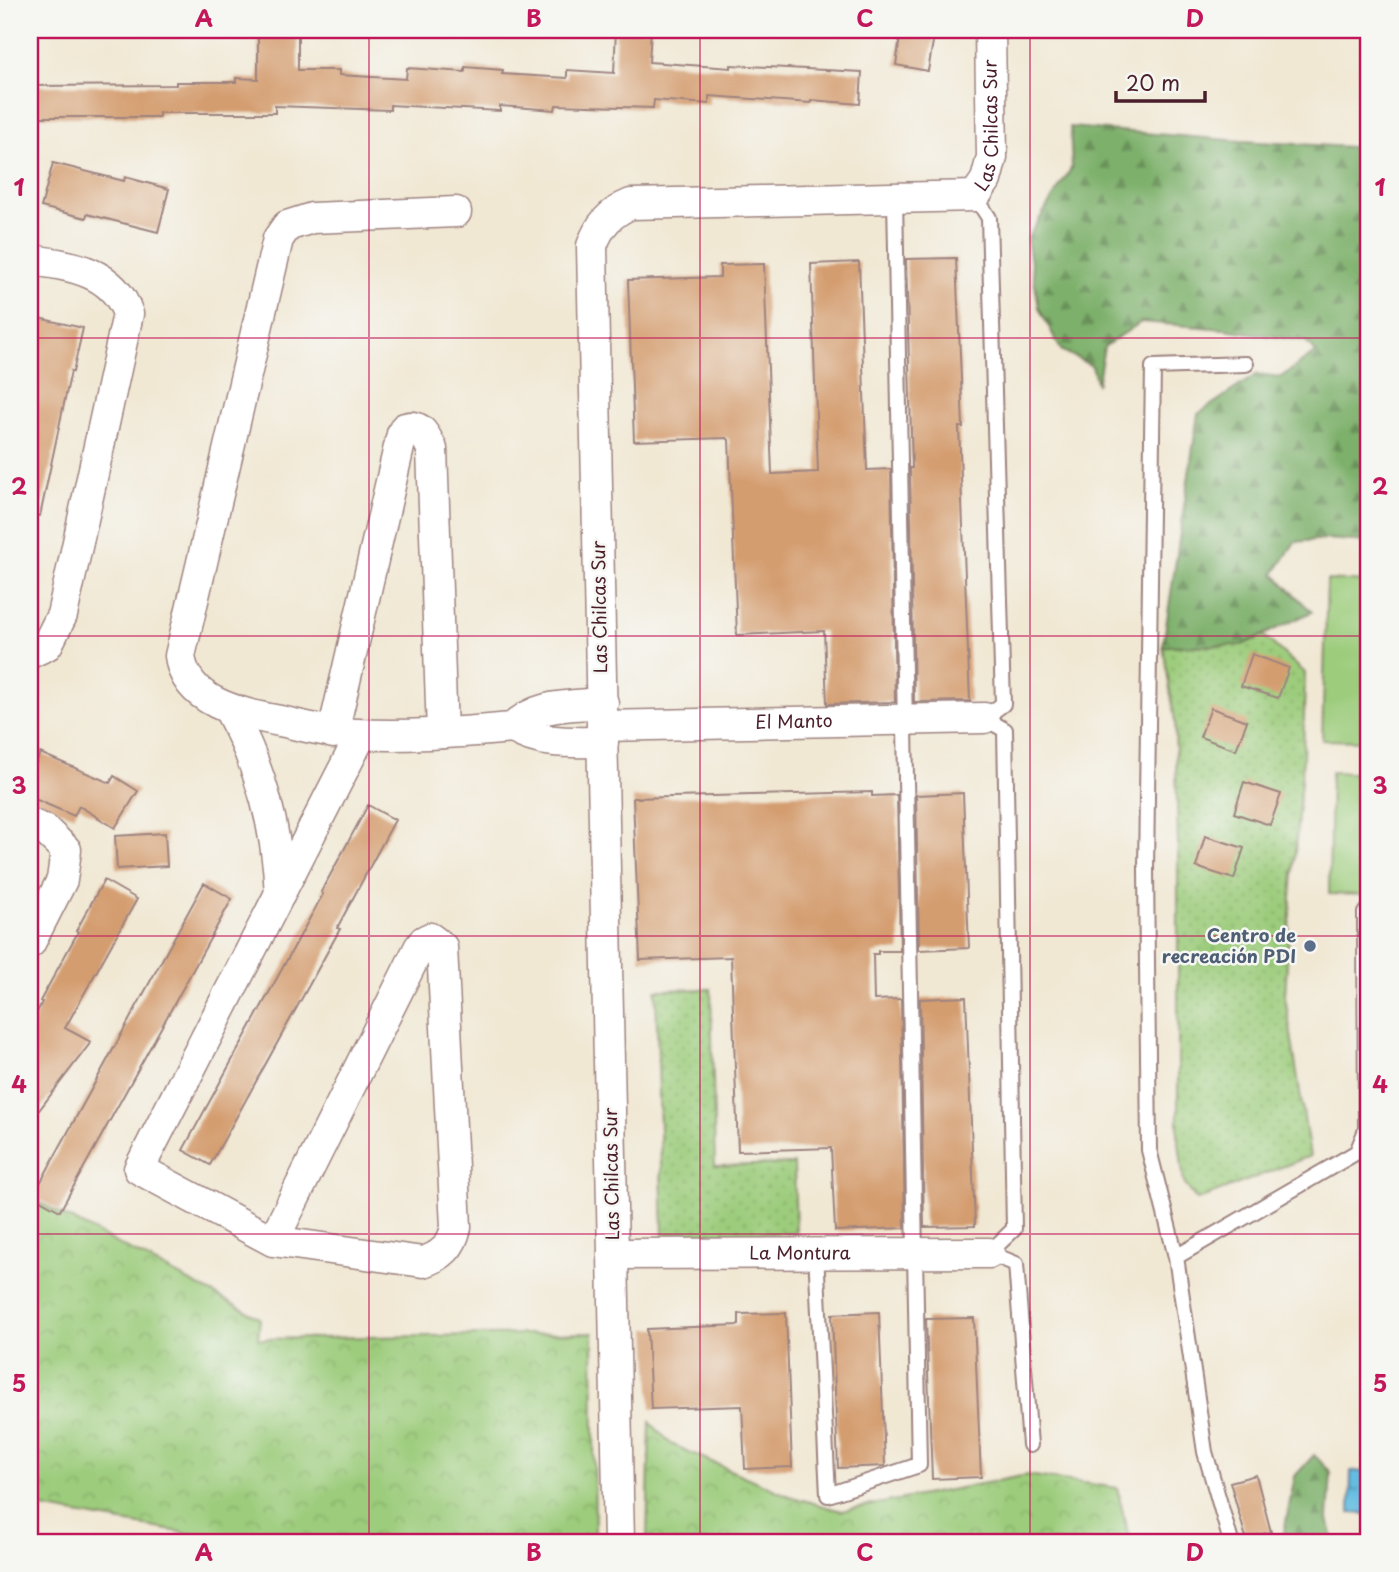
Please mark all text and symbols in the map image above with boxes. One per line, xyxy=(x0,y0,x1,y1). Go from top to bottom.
text: A xyxy=(195,0,213,35)
text: B xyxy=(526,0,542,35)
text: C xyxy=(856,0,874,35)
text: D xyxy=(1186,0,1204,35)
street label: Las Chilcas Sur xyxy=(967,59,1004,196)
scale bar xyxy=(1116,60,1205,104)
text: 20 m xyxy=(1126,66,1180,98)
text: 1 xyxy=(14,169,25,204)
text: 1 xyxy=(1375,169,1386,204)
text: 2 xyxy=(11,468,27,503)
text: 2 xyxy=(1372,468,1388,503)
street label: Las Chilcas Sur xyxy=(584,540,613,674)
street label: El Manto xyxy=(755,706,833,735)
text: 3 xyxy=(11,767,27,802)
text: 3 xyxy=(1372,767,1388,802)
place label: Centro de recreación PDI xyxy=(1162,921,1296,969)
marker: Centro de recreación PDI xyxy=(1302,938,1318,954)
text: 4 xyxy=(11,1066,27,1101)
text: 4 xyxy=(1372,1066,1388,1101)
street label: Las Chilcas Sur xyxy=(596,1107,625,1241)
street label: La Montura xyxy=(749,1238,851,1266)
text: 5 xyxy=(12,1365,26,1400)
text: 5 xyxy=(1373,1365,1387,1400)
text: A xyxy=(195,1534,213,1569)
text: B xyxy=(526,1534,542,1569)
text: C xyxy=(856,1534,874,1569)
text: D xyxy=(1186,1534,1204,1569)

